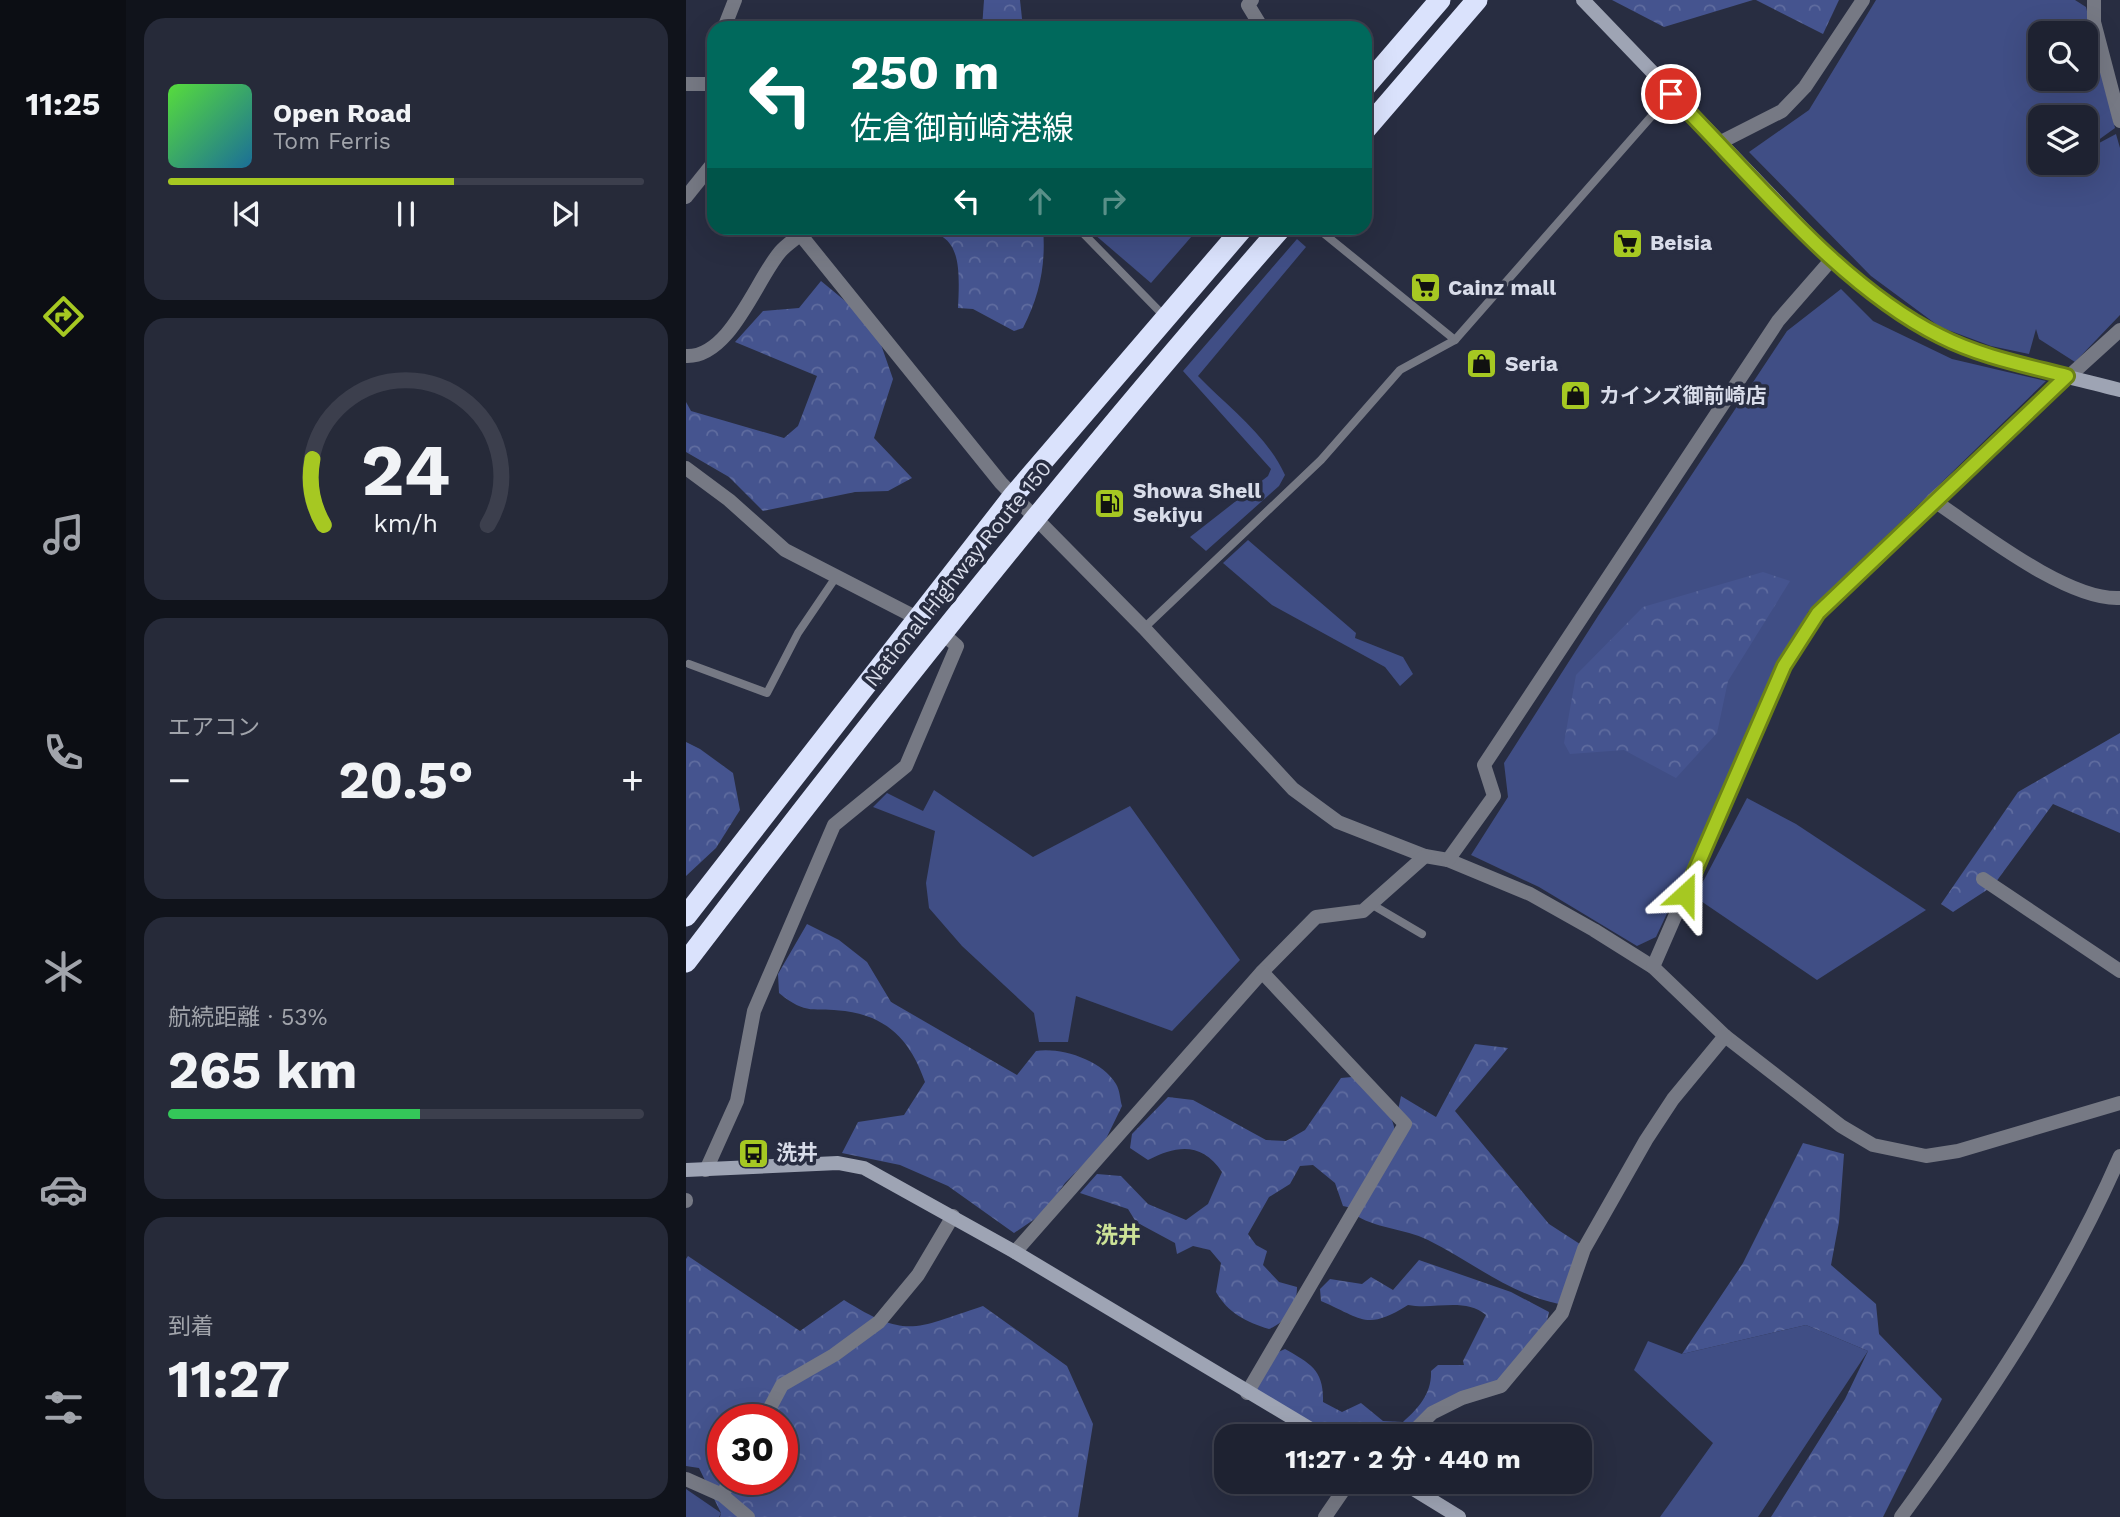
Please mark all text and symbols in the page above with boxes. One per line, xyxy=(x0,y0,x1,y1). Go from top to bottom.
map controls xyxy=(2028,21,2098,175)
button: search xyxy=(2028,21,2098,91)
text: 250 m xyxy=(850,43,999,101)
icon: left xyxy=(735,49,826,140)
pin xyxy=(1641,64,1701,124)
icon: arrive xyxy=(1652,75,1690,113)
text: 11:25 xyxy=(26,85,100,123)
text: Open Road xyxy=(273,98,411,128)
button: layers xyxy=(2028,105,2098,175)
text: 佐倉御前崎港線 xyxy=(850,109,1074,147)
text: Tom Ferris xyxy=(273,128,391,155)
icon: left xyxy=(948,182,986,220)
icon: ahead xyxy=(1021,182,1059,220)
icon: right xyxy=(1094,182,1132,220)
icon: previous xyxy=(228,195,266,233)
icon: pause xyxy=(387,195,425,233)
icon: next xyxy=(546,195,584,233)
supermarket icon: Beisia xyxy=(1610,226,1644,260)
place label: Beisia xyxy=(1650,230,1713,255)
supermarket icon: Cainz mall xyxy=(1408,271,1442,305)
place label: Cainz mall xyxy=(1448,275,1556,300)
icon: directions xyxy=(39,292,88,341)
shop icon: Seria xyxy=(1465,347,1499,381)
place label: Seria xyxy=(1505,351,1559,376)
shop icon: カインズ御前崎店 xyxy=(1559,379,1593,413)
place label: カインズ御前崎店 xyxy=(1599,383,1767,408)
text: 24 xyxy=(361,427,451,513)
street label: National Highway Route 150 xyxy=(859,456,1056,691)
place label: Showa Shell Sekiyu xyxy=(1133,478,1261,527)
fuel station icon: Showa Shell Sekiyu xyxy=(1093,486,1127,520)
text: km/h xyxy=(374,508,438,537)
icon: music xyxy=(39,510,88,559)
text: エアコン xyxy=(168,714,260,741)
icon: phone xyxy=(39,728,88,777)
text: 20.5° xyxy=(338,750,474,811)
text: − xyxy=(168,758,191,802)
text: + xyxy=(621,758,644,802)
position arrow xyxy=(1648,857,1722,931)
icon: climate xyxy=(39,947,88,996)
text: 航続距離 · 53% xyxy=(168,1004,327,1031)
text: 265 km xyxy=(168,1040,358,1101)
bus stop icon: 洗井 xyxy=(736,1136,770,1170)
place label: 洗井 xyxy=(776,1140,818,1165)
icon: car xyxy=(39,1165,88,1214)
district label: 洗井 xyxy=(1095,1222,1141,1249)
text: 到着 xyxy=(168,1313,214,1340)
text: 11:27 xyxy=(168,1349,290,1410)
icon: filters xyxy=(39,1383,88,1432)
speed limit sign: 30 xyxy=(707,1404,798,1495)
text: 11:27 · 2 分 · 440 m xyxy=(1285,1444,1521,1474)

